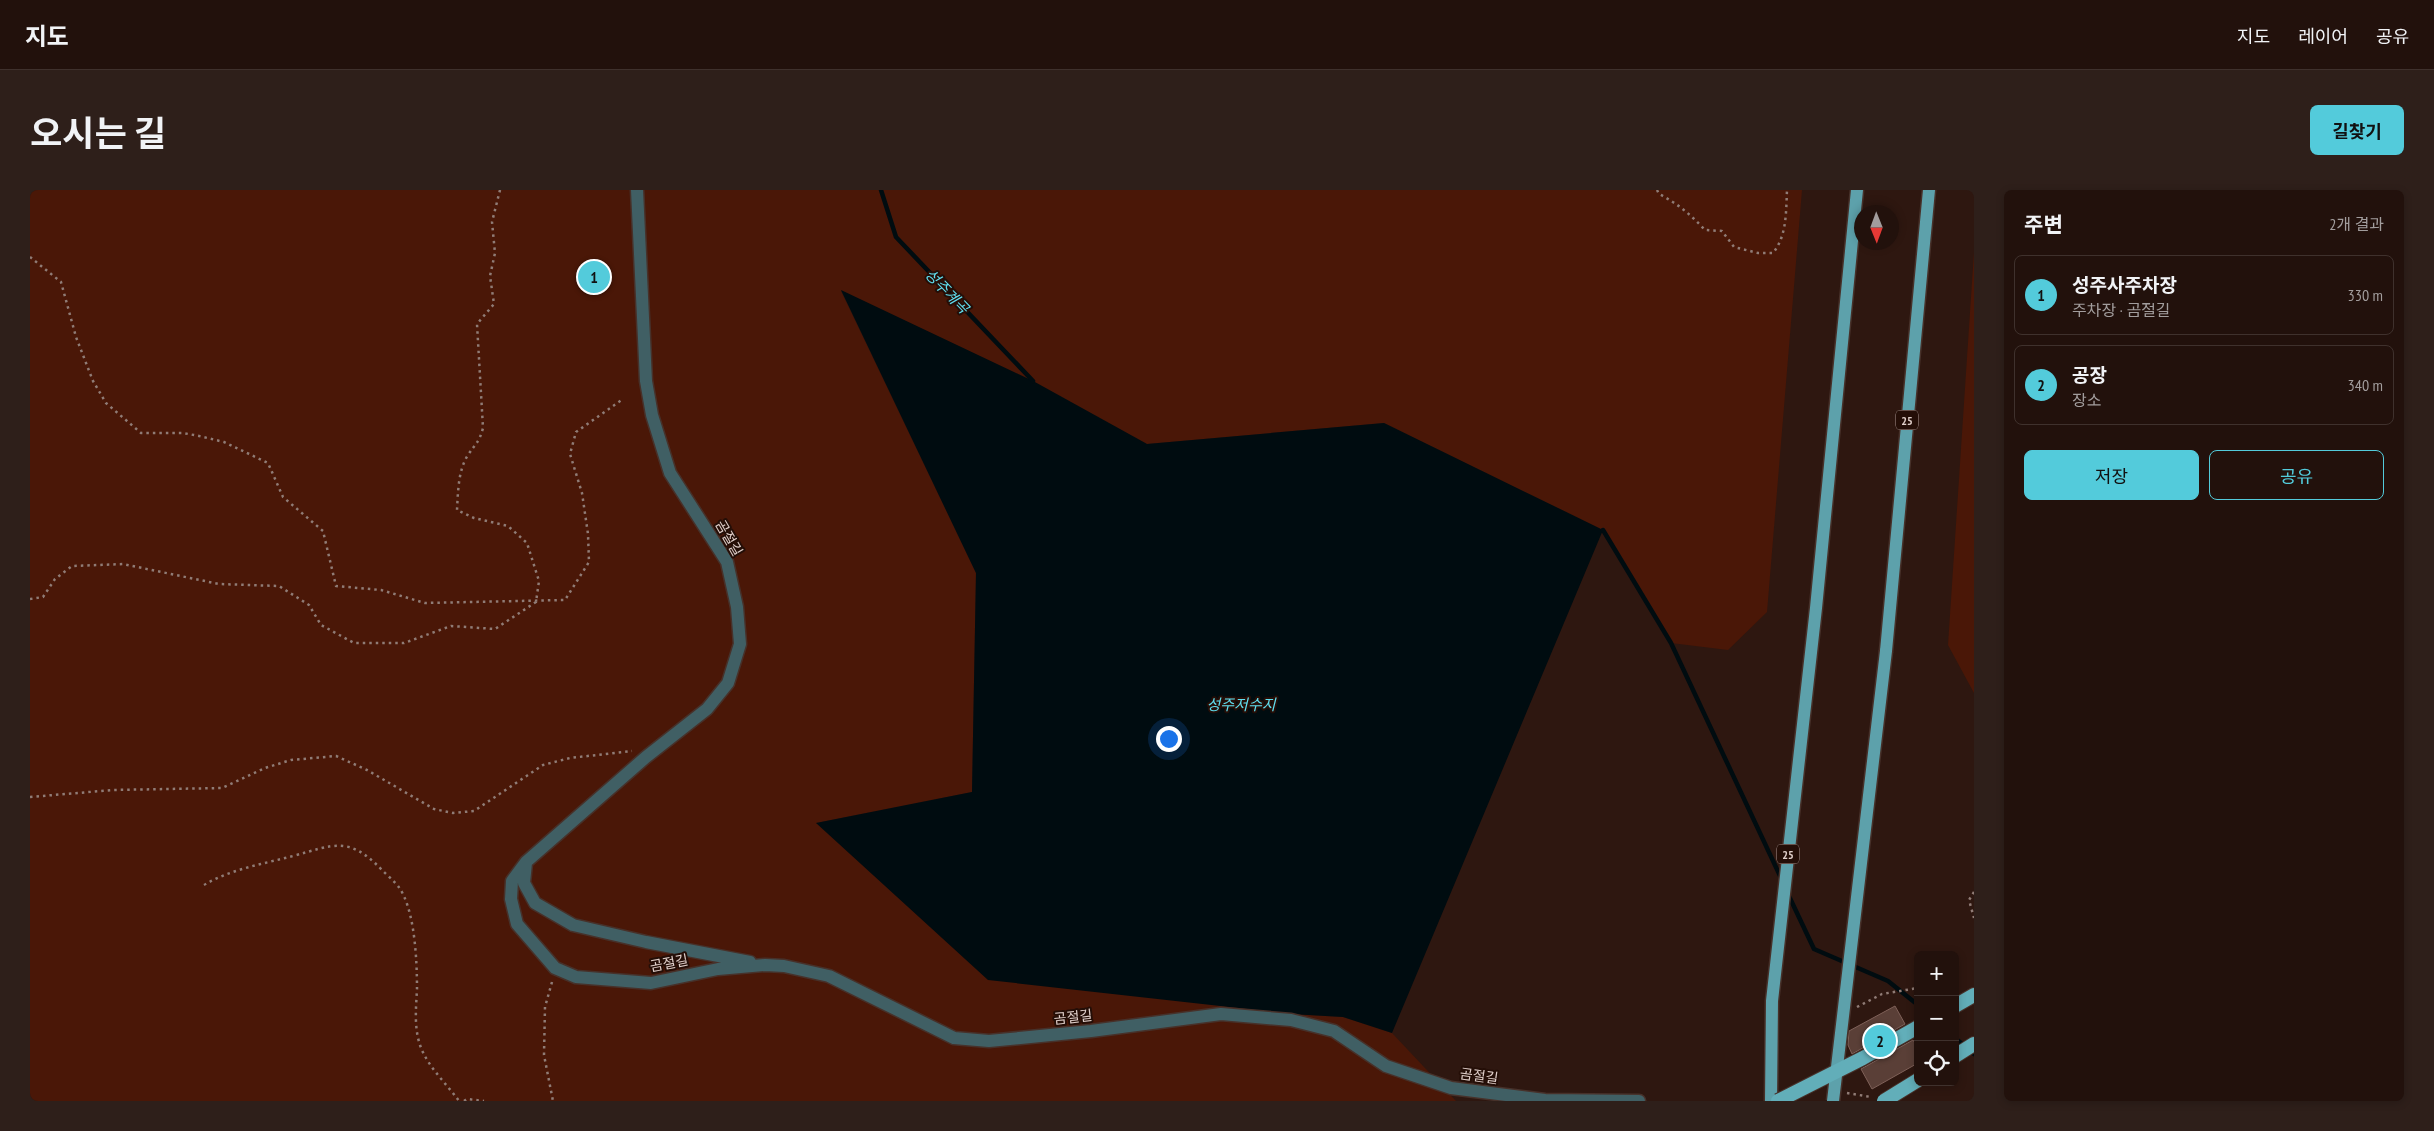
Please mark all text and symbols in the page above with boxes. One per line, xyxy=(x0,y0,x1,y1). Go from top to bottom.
text: 지도 xyxy=(25,21,69,52)
text: 지도 xyxy=(2237,25,2270,48)
text: 레이어 xyxy=(2298,25,2348,48)
text: 공유 xyxy=(2376,25,2409,48)
button: 길찾기 xyxy=(2310,105,2404,155)
text: 오시는 길 xyxy=(30,110,166,156)
north arrow xyxy=(1854,205,1899,250)
text: 주변 xyxy=(2024,211,2063,238)
text: 2개 결과 xyxy=(2329,214,2384,234)
pin: 1 xyxy=(578,258,610,296)
water label: 성주계곡 xyxy=(921,265,974,318)
text: 성주사주차장 xyxy=(2072,273,2177,297)
text: 1 xyxy=(2037,285,2045,305)
text: 330 m xyxy=(2348,285,2383,305)
text: 주차장 · 곰절길 xyxy=(2072,300,2171,320)
text: 공장 xyxy=(2072,363,2107,387)
text: 2 xyxy=(2037,375,2045,395)
text: 340 m xyxy=(2348,375,2383,395)
text: 장소 xyxy=(2072,390,2101,410)
road number: 25 xyxy=(1896,410,1918,430)
button: 저장 xyxy=(2024,450,2199,500)
button: 공유 xyxy=(2209,450,2384,500)
street label: 곰절길 xyxy=(712,517,746,559)
water label: 성주저수지 xyxy=(1206,695,1277,714)
your location xyxy=(1156,726,1182,752)
road number: 25 xyxy=(1777,844,1799,864)
street label: 곰절길 xyxy=(648,950,690,976)
map controls xyxy=(1914,951,1959,1086)
button: + xyxy=(1914,951,1959,996)
button: − xyxy=(1914,996,1959,1041)
street label: 곰절길 xyxy=(1053,1006,1093,1028)
pin: 2 xyxy=(1864,1022,1896,1060)
button: locate xyxy=(1914,1041,1959,1086)
street label: 곰절길 xyxy=(1459,1064,1499,1088)

